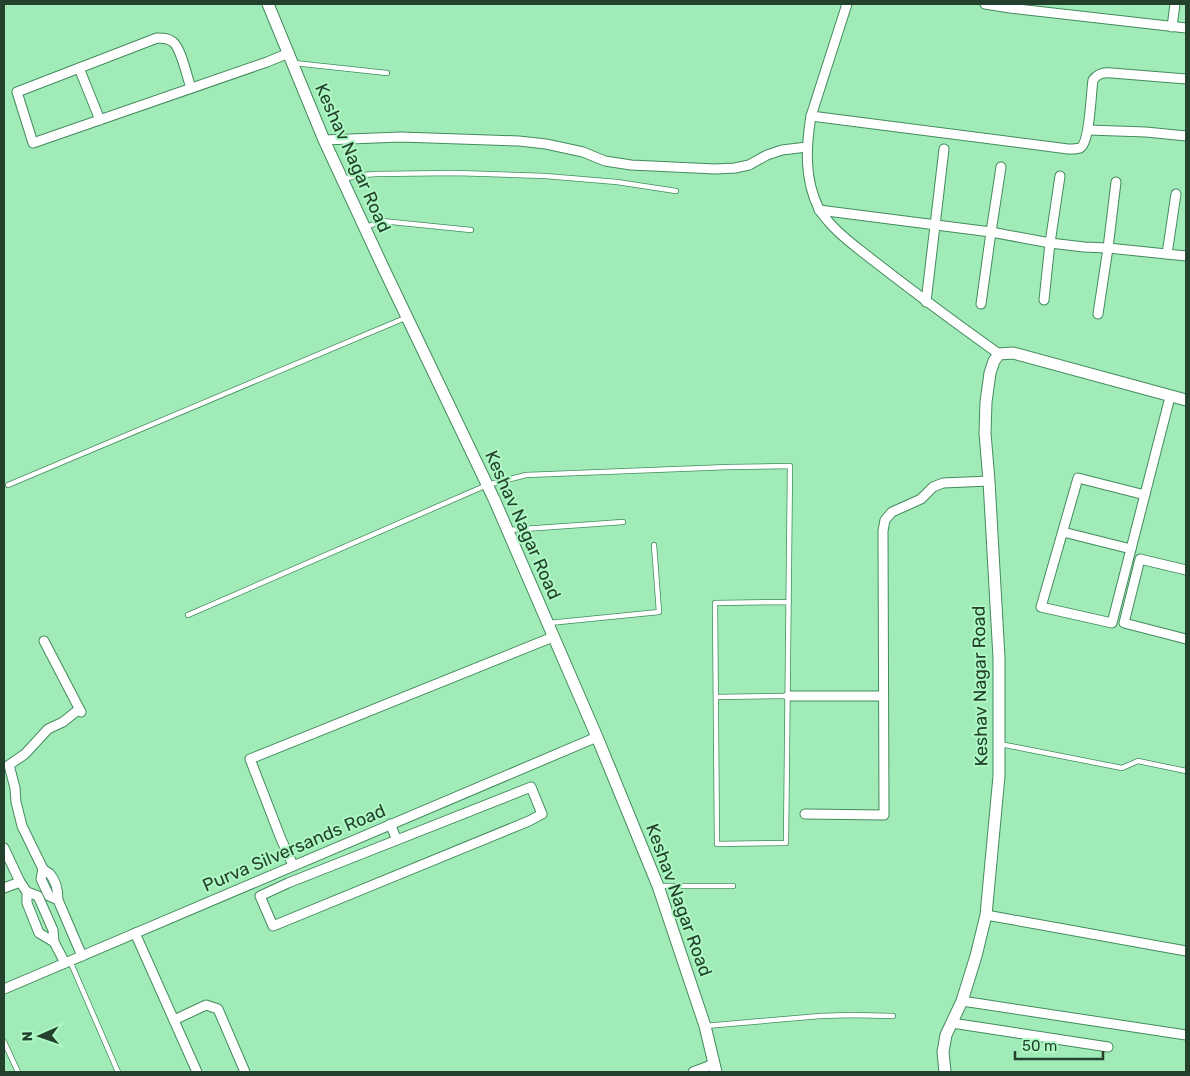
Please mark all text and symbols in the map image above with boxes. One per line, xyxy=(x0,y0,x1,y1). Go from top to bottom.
street label: Keshav Nagar Road xyxy=(310,80,396,236)
street label: Keshav Nagar Road xyxy=(480,447,566,603)
street label: Keshav Nagar Road xyxy=(968,605,992,767)
street label: Purva Silversands Road xyxy=(199,799,389,897)
street label: Keshav Nagar Road xyxy=(641,821,717,979)
north arrow xyxy=(15,1011,65,1061)
scale bar xyxy=(1015,1028,1102,1060)
text: N xyxy=(19,1031,36,1042)
text: 50 m xyxy=(1022,1037,1057,1055)

